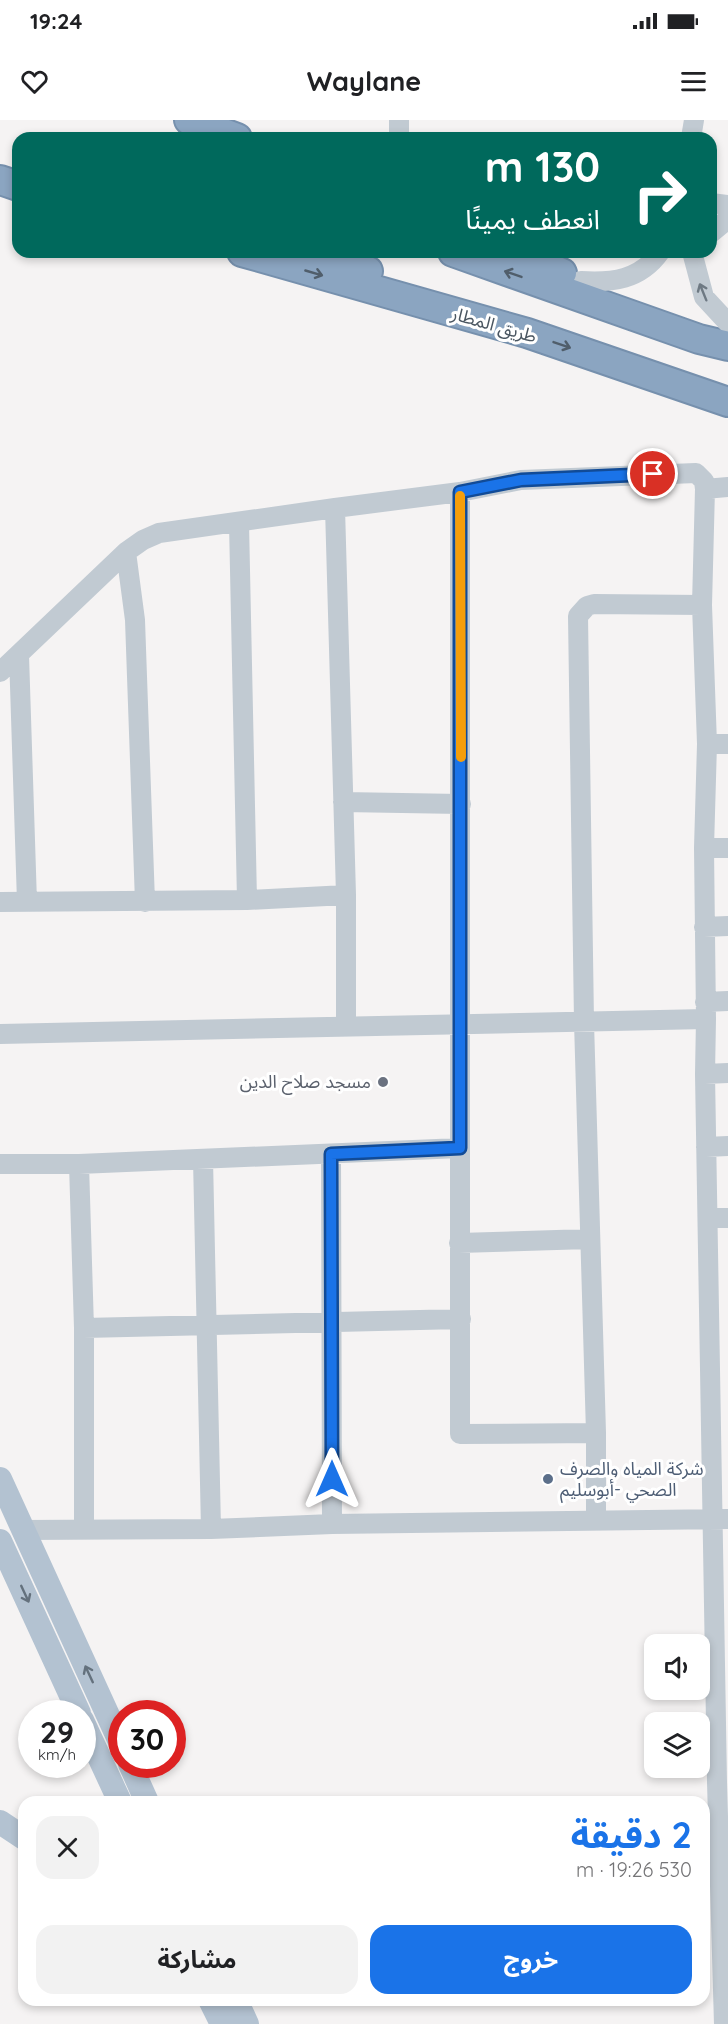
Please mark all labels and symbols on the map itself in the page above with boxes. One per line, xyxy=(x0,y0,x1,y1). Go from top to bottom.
one-way arrow xyxy=(504,267,523,278)
one-way arrow xyxy=(304,268,323,279)
one-way arrow xyxy=(697,283,708,301)
street label: طريق المطار xyxy=(448,301,539,348)
one-way arrow xyxy=(552,341,571,352)
pin xyxy=(627,448,678,499)
place label: مسجد صلاح الدين xyxy=(240,1070,371,1095)
marker: مسجد صلاح الدين xyxy=(376,1075,390,1089)
position arrow xyxy=(300,1447,364,1511)
place label: شركة المياه والصرف الصحي -أبوسليم xyxy=(560,1457,704,1503)
marker: شركة المياه والصرف الصحي -أبوسليم xyxy=(541,1472,555,1486)
one-way arrow xyxy=(19,1585,31,1603)
one-way arrow xyxy=(82,1665,94,1683)
speed limit sign: 30 xyxy=(108,1700,186,1778)

